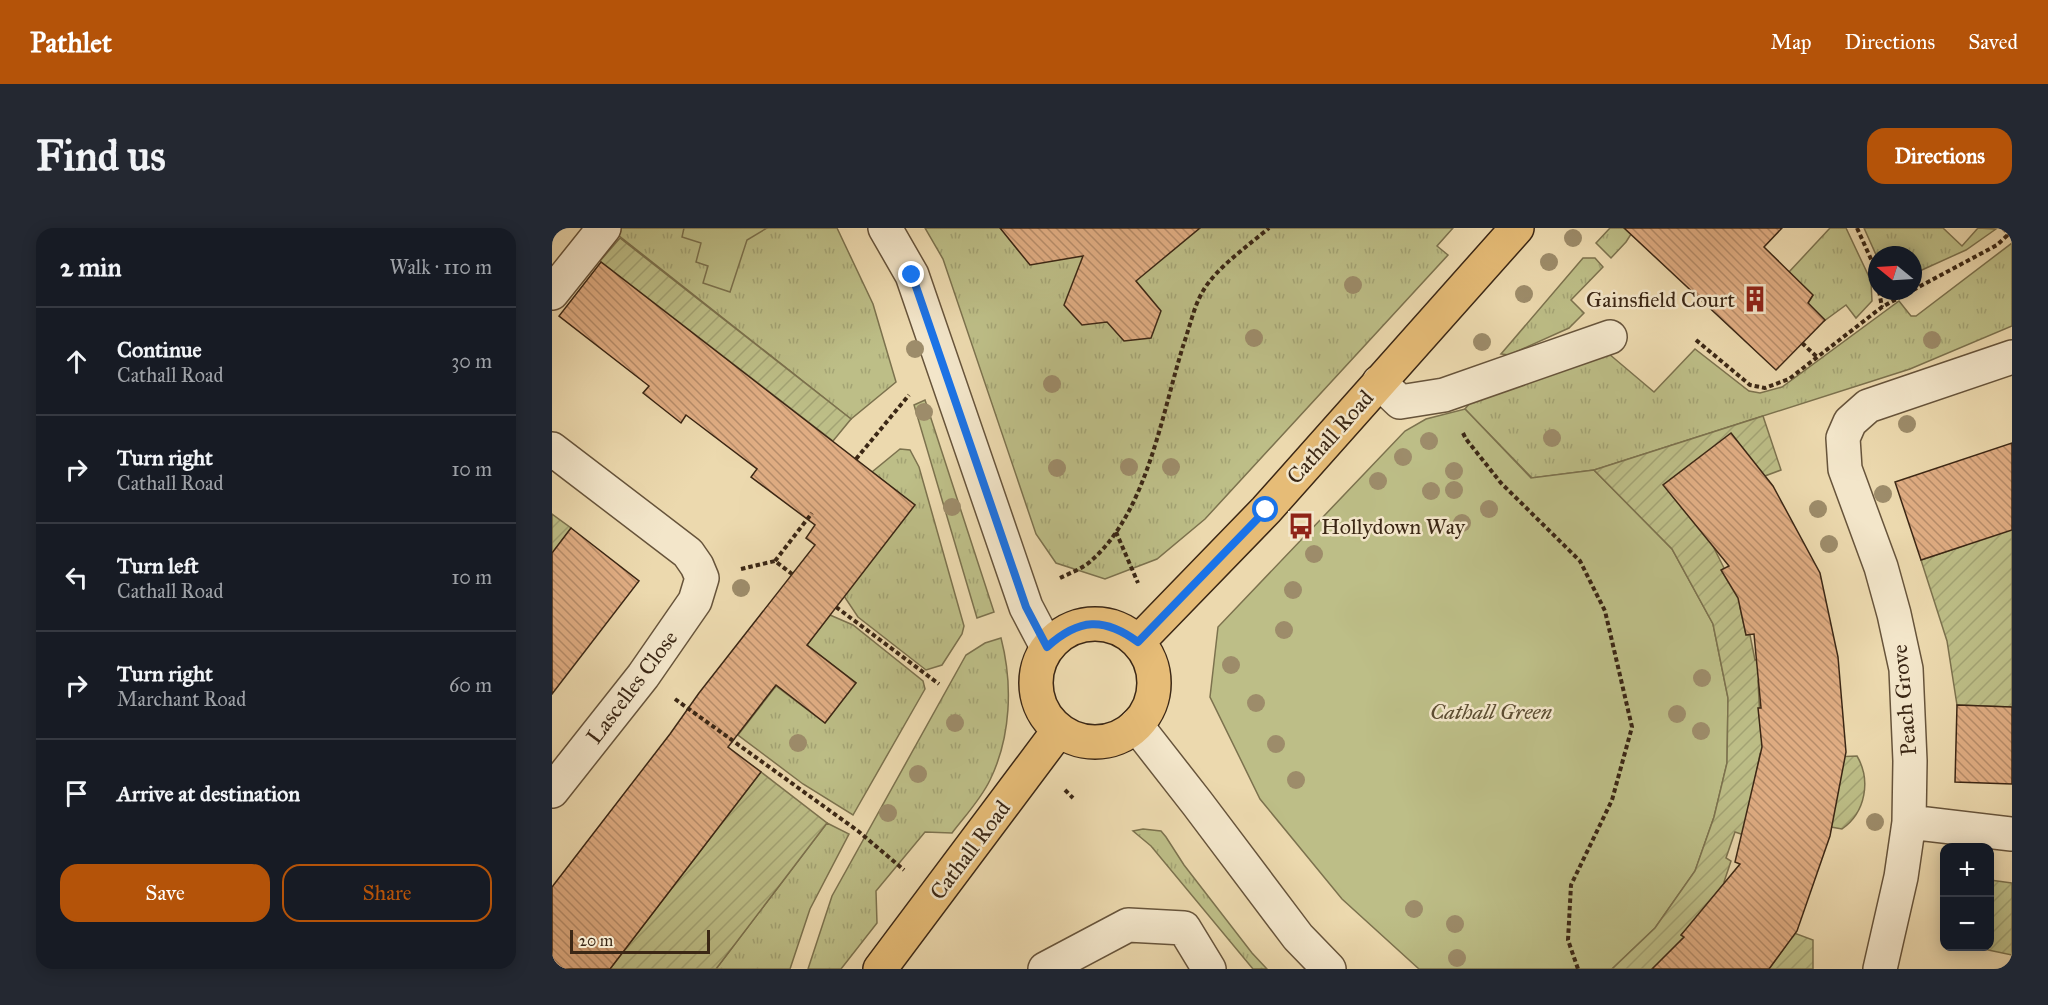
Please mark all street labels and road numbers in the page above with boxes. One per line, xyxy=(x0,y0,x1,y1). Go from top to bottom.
street label: Cathall Road xyxy=(1281,384,1379,490)
street label: Lascelles Close xyxy=(581,625,683,749)
street label: Peach Grove xyxy=(1886,643,1922,757)
street label: Cathall Road xyxy=(924,795,1016,905)

